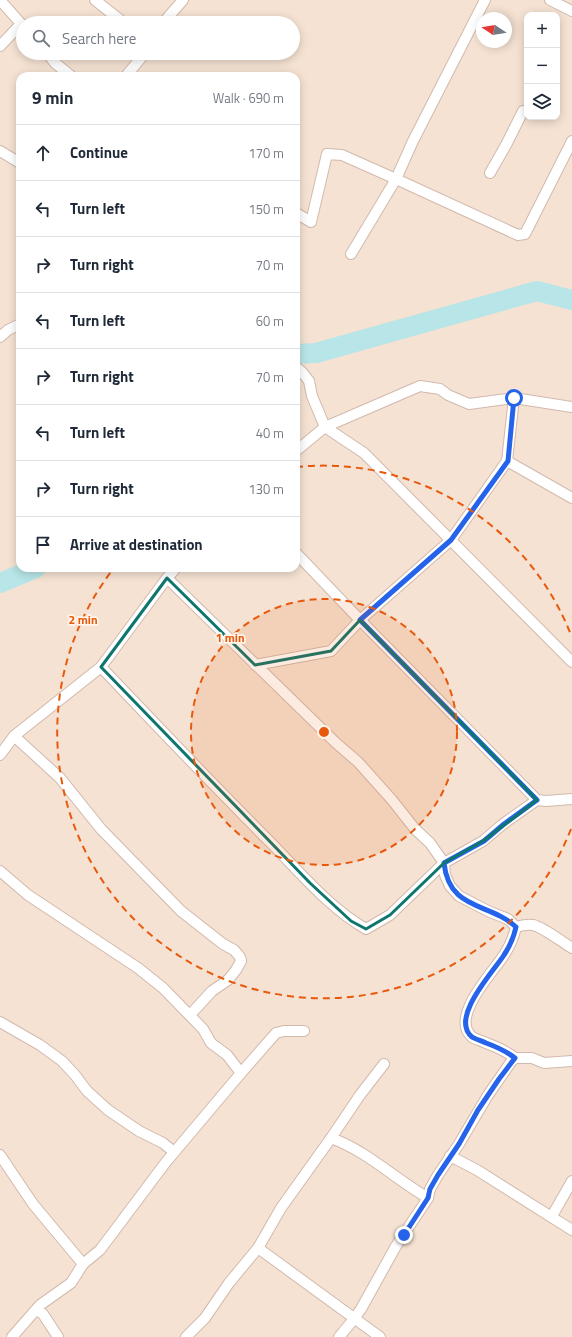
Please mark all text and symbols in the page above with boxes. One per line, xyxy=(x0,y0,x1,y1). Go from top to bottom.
north arrow xyxy=(476,12,512,48)
map controls xyxy=(524,12,560,120)
button: + xyxy=(524,12,560,48)
search box xyxy=(16,16,300,60)
icon: search xyxy=(30,27,52,49)
text: Search here xyxy=(62,27,136,50)
button: − xyxy=(524,48,560,84)
button: layers xyxy=(524,84,560,120)
text: 9 min xyxy=(32,85,73,111)
text: Walk · 690 m xyxy=(213,88,284,108)
text: Continue xyxy=(70,141,128,164)
icon: ahead xyxy=(32,142,54,164)
text: 170 m xyxy=(248,143,284,163)
text: Turn left xyxy=(70,197,125,220)
icon: left xyxy=(32,198,54,220)
text: 150 m xyxy=(248,199,284,219)
text: Turn right xyxy=(70,253,134,276)
icon: right xyxy=(32,254,54,276)
text: 70 m xyxy=(256,255,284,275)
text: Turn left xyxy=(70,309,125,332)
icon: left xyxy=(32,310,54,332)
text: 60 m xyxy=(256,311,284,331)
text: Turn right xyxy=(70,365,134,388)
icon: right xyxy=(32,366,54,388)
text: 70 m xyxy=(256,367,284,387)
route start xyxy=(505,389,523,407)
text: Turn left xyxy=(70,421,125,444)
icon: left xyxy=(32,422,54,444)
text: 40 m xyxy=(256,423,284,443)
text: Turn right xyxy=(70,477,134,500)
icon: right xyxy=(32,478,54,500)
text: 130 m xyxy=(248,479,284,499)
text: Arrive at destination xyxy=(70,533,203,556)
icon: arrive xyxy=(32,534,54,556)
text: 2 min xyxy=(68,610,98,629)
text: 1 min xyxy=(215,628,245,647)
centre of rings xyxy=(317,725,331,739)
route end xyxy=(395,1226,413,1244)

